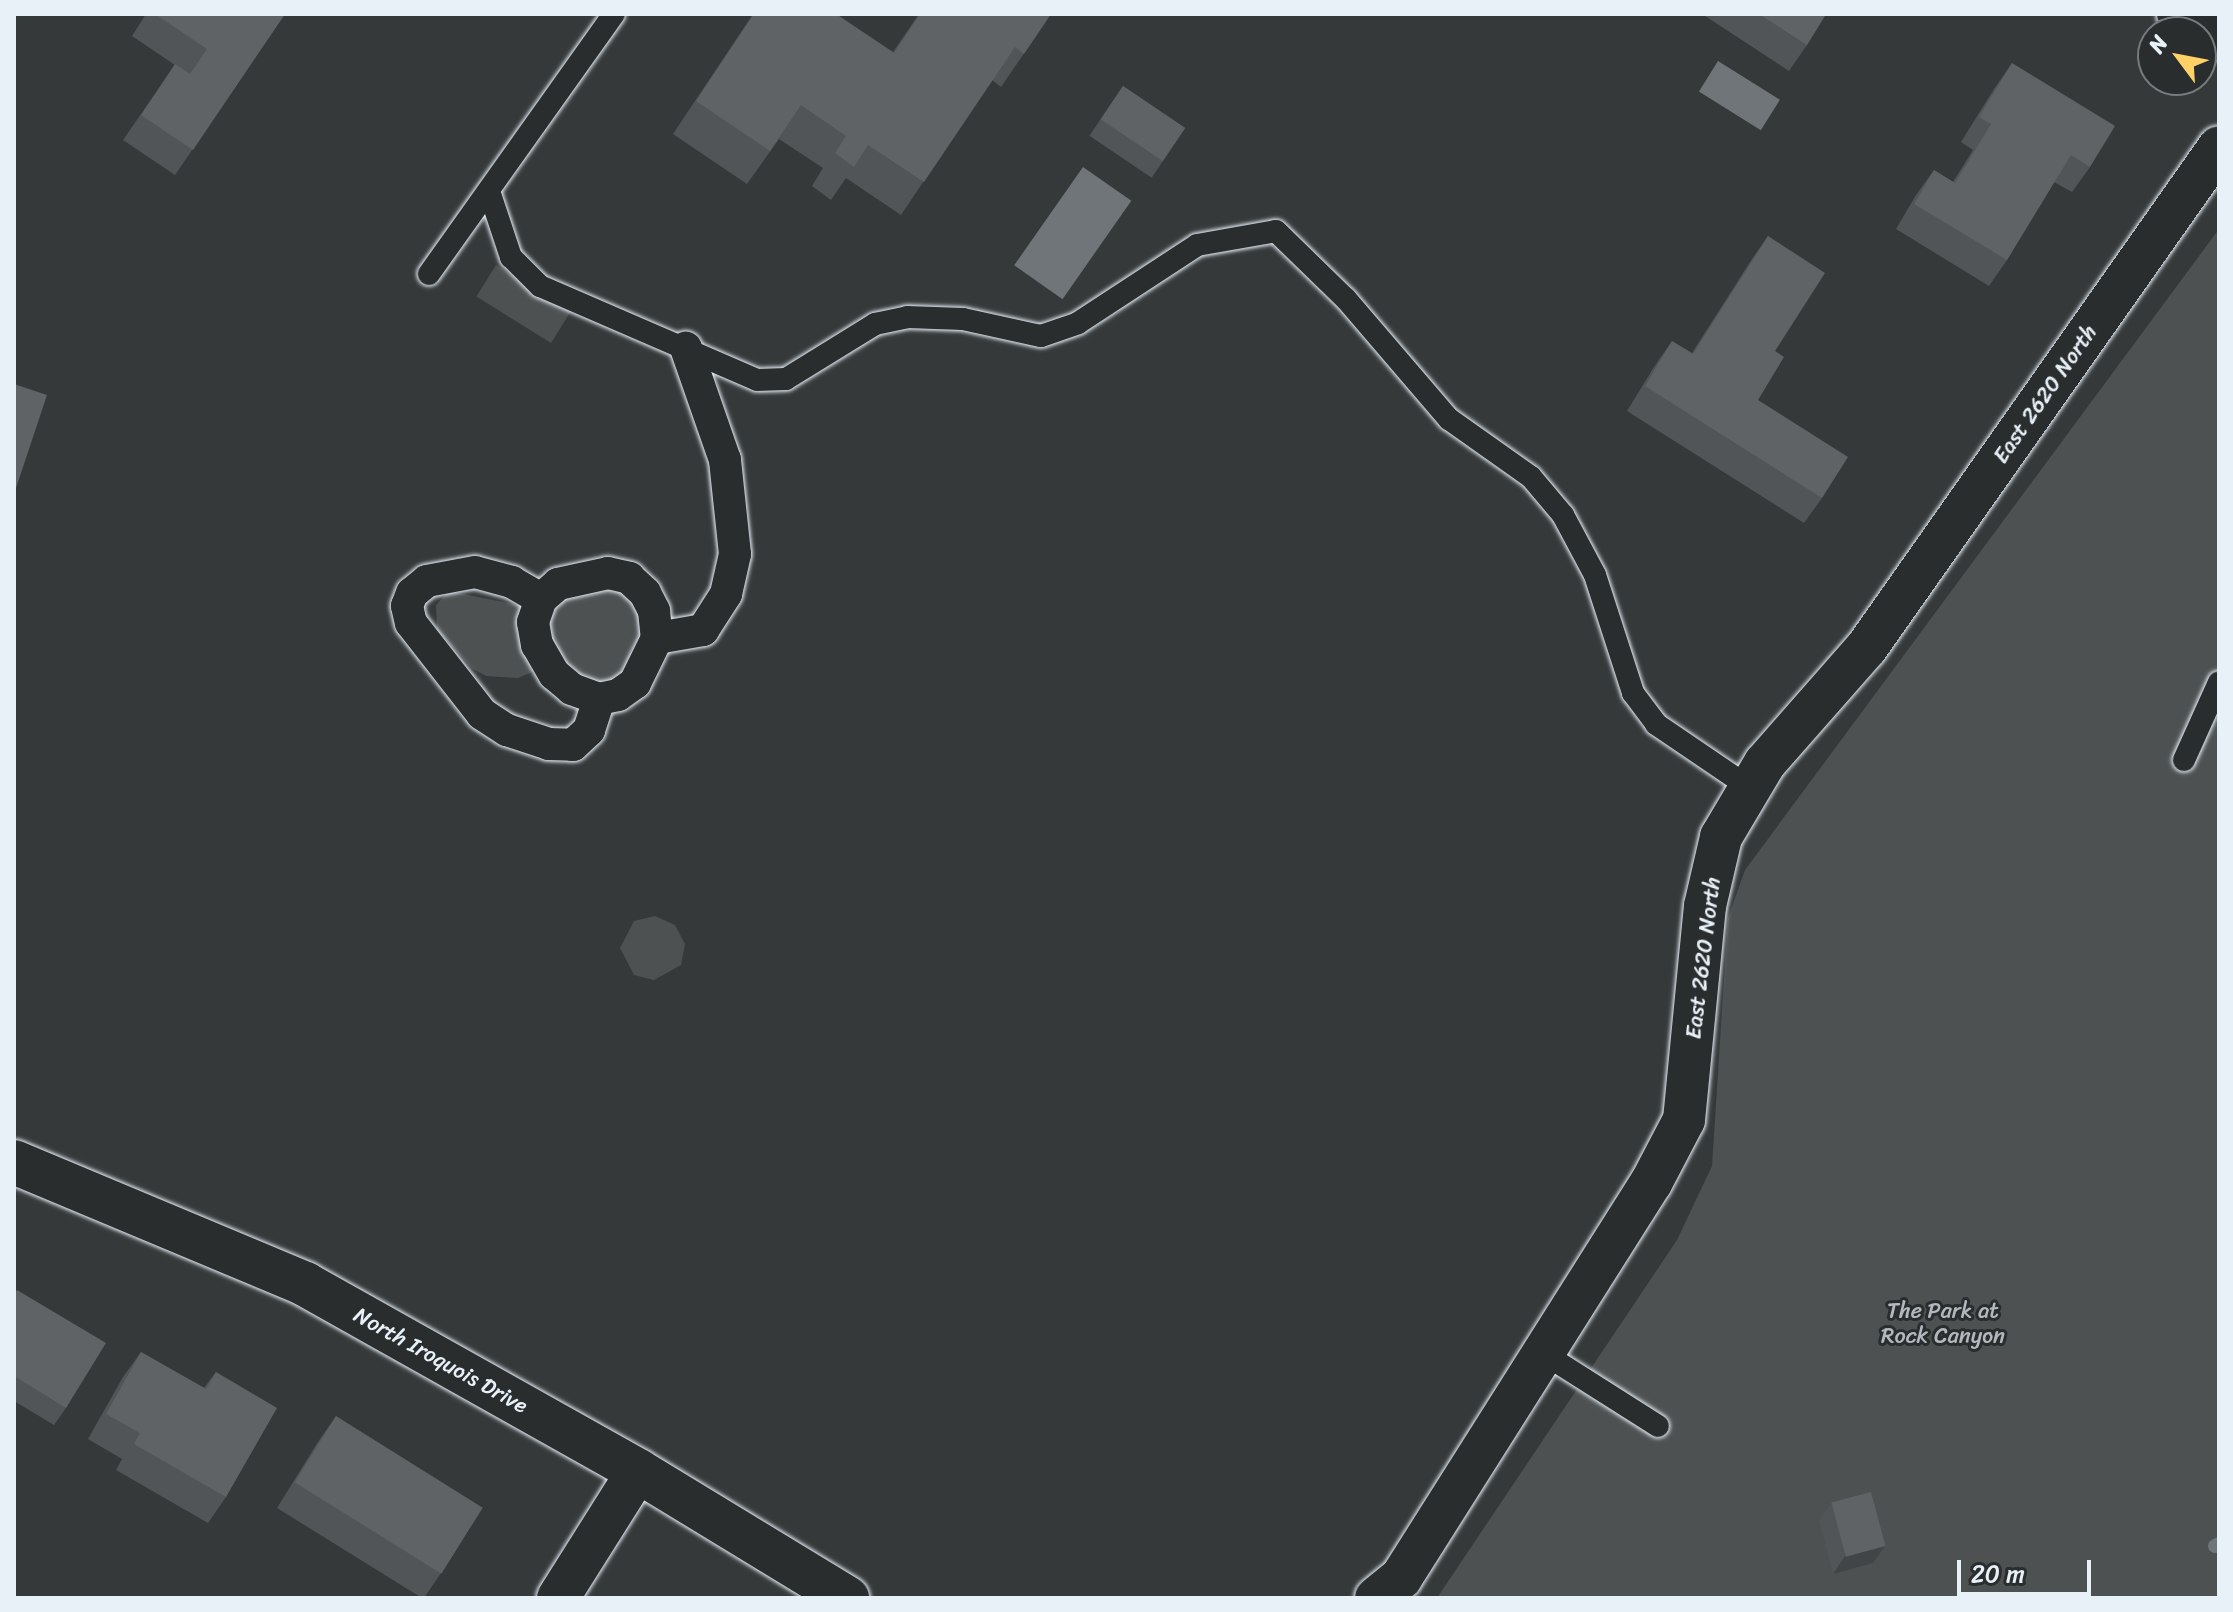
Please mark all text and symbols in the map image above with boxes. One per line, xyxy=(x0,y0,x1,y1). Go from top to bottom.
north arrow xyxy=(2137,16,2217,96)
text: N xyxy=(2137,27,2178,61)
street label: East 2620 North xyxy=(1987,320,2103,468)
street label: East 2620 North xyxy=(1680,876,1726,1040)
park label: The Park at Rock Canyon xyxy=(1881,1297,2005,1348)
street label: North Iroquois Drive xyxy=(349,1301,533,1419)
scale bar xyxy=(1961,1544,2095,1594)
text: 20 m xyxy=(1971,1553,2025,1595)

